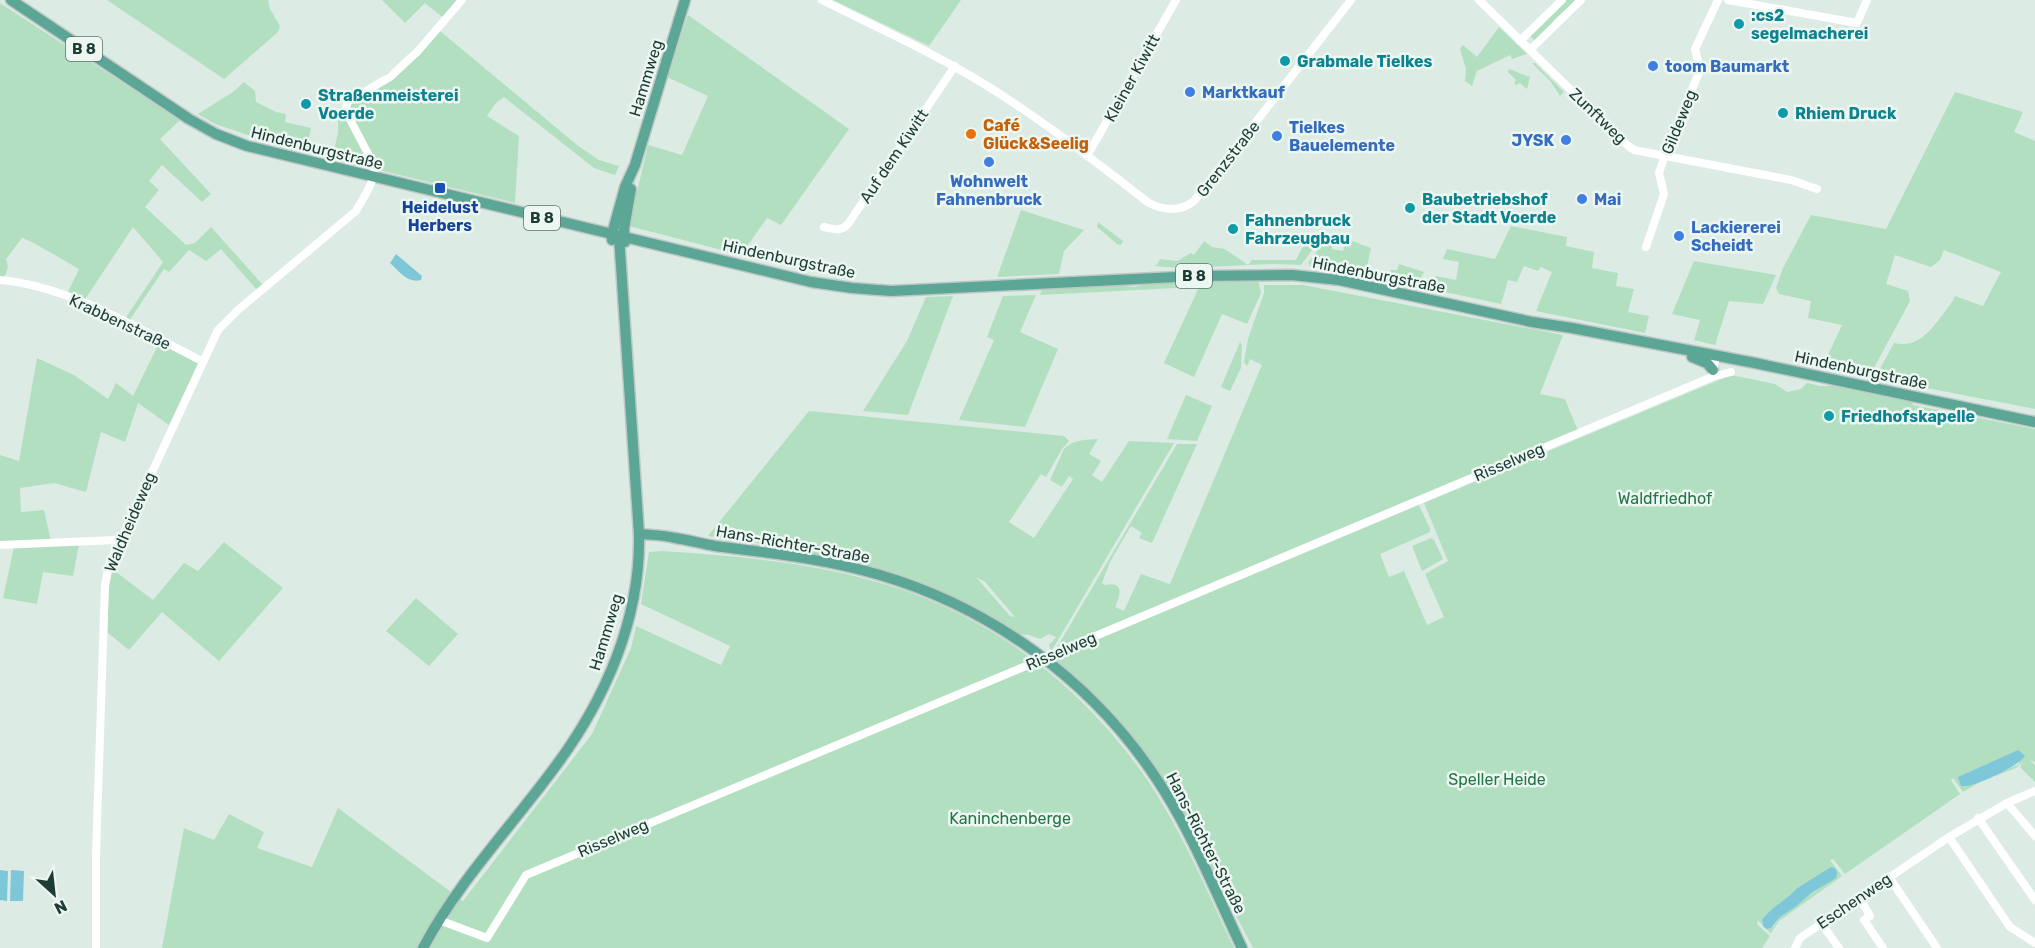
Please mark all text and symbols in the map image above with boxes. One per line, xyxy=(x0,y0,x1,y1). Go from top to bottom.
place label: :cs2 segelmacherei xyxy=(1751,6,1868,43)
marker: :cs2 segelmacherei xyxy=(1732,17,1746,31)
street label: Kleiner Kiwitt xyxy=(1100,31,1164,125)
road number: B 8 xyxy=(66,37,102,61)
street label: Hammweg xyxy=(625,37,667,119)
place label: Grabmale Tielkes xyxy=(1297,52,1432,71)
marker: Grabmale Tielkes xyxy=(1278,54,1292,68)
place label: toom Baumarkt xyxy=(1665,57,1790,76)
marker: toom Baumarkt xyxy=(1646,59,1660,73)
place label: Marktkauf xyxy=(1202,83,1286,102)
street label: Zunftweg xyxy=(1565,84,1631,148)
marker: Marktkauf xyxy=(1183,85,1197,99)
place label: Straßenmeisterei Voerde xyxy=(318,86,458,123)
street label: Gildeweg xyxy=(1657,87,1701,157)
marker: Straßenmeisterei Voerde xyxy=(299,97,313,111)
place label: Rhiem Druck xyxy=(1795,104,1897,123)
street label: Auf dem Kiwitt xyxy=(856,105,932,207)
marker: Rhiem Druck xyxy=(1776,106,1790,120)
place label: Café Glück&Seelig xyxy=(983,116,1089,153)
street label: Grenzstraße xyxy=(1192,117,1264,201)
place label: Tielkes Bauelemente xyxy=(1289,118,1395,155)
street label: Hindenburgstraße xyxy=(249,122,385,174)
marker: Café Glück&Seelig xyxy=(964,127,978,141)
marker: Tielkes Bauelemente xyxy=(1270,129,1284,143)
place label: JYSK xyxy=(1512,131,1554,150)
marker: JYSK xyxy=(1559,133,1573,147)
marker: Wohnwelt Fahnenbruck xyxy=(982,155,996,169)
place label: Wohnwelt Fahnenbruck xyxy=(936,172,1043,209)
marker: Heidelust Herbers xyxy=(433,181,447,195)
place label: Baubetriebshof der Stadt Voerde xyxy=(1422,190,1556,227)
place label: Mai xyxy=(1594,190,1621,209)
marker: Mai xyxy=(1575,192,1589,206)
place label: Heidelust Herbers xyxy=(402,198,479,235)
marker: Baubetriebshof der Stadt Voerde xyxy=(1403,201,1417,215)
road number: B 8 xyxy=(524,206,560,230)
place label: Fahnenbruck Fahrzeugbau xyxy=(1245,211,1352,248)
place label: Lackiererei Scheidt xyxy=(1691,218,1781,255)
marker: Fahnenbruck Fahrzeugbau xyxy=(1226,222,1240,236)
marker: Lackiererei Scheidt xyxy=(1672,229,1686,243)
street label: Hindenburgstraße xyxy=(721,236,857,282)
street label: Hindenburgstraße xyxy=(1311,253,1447,297)
road number: B 8 xyxy=(1176,264,1212,288)
street label: Krabbenstraße xyxy=(66,290,174,354)
street label: Hindenburgstraße xyxy=(1793,347,1929,393)
place label: Friedhofskapelle xyxy=(1841,407,1975,426)
marker: Friedhofskapelle xyxy=(1822,409,1836,423)
street label: Risselweg xyxy=(1471,439,1547,485)
street label: Waldheideweg xyxy=(100,469,160,575)
park label: Waldfriedhof xyxy=(1618,489,1713,508)
street label: Hans-Richter-Straße xyxy=(715,521,871,567)
street label: Hammweg xyxy=(585,591,627,673)
street label: Risselweg xyxy=(1023,628,1099,674)
street label: Hans-Richter-Straße xyxy=(1162,769,1250,917)
park label: Speller Heide xyxy=(1448,770,1546,789)
park label: Kaninchenberge xyxy=(949,809,1071,828)
street label: Risselweg xyxy=(575,815,651,861)
north arrow xyxy=(24,864,84,924)
street label: Eschenweg xyxy=(1813,869,1895,933)
text: N xyxy=(51,896,70,918)

